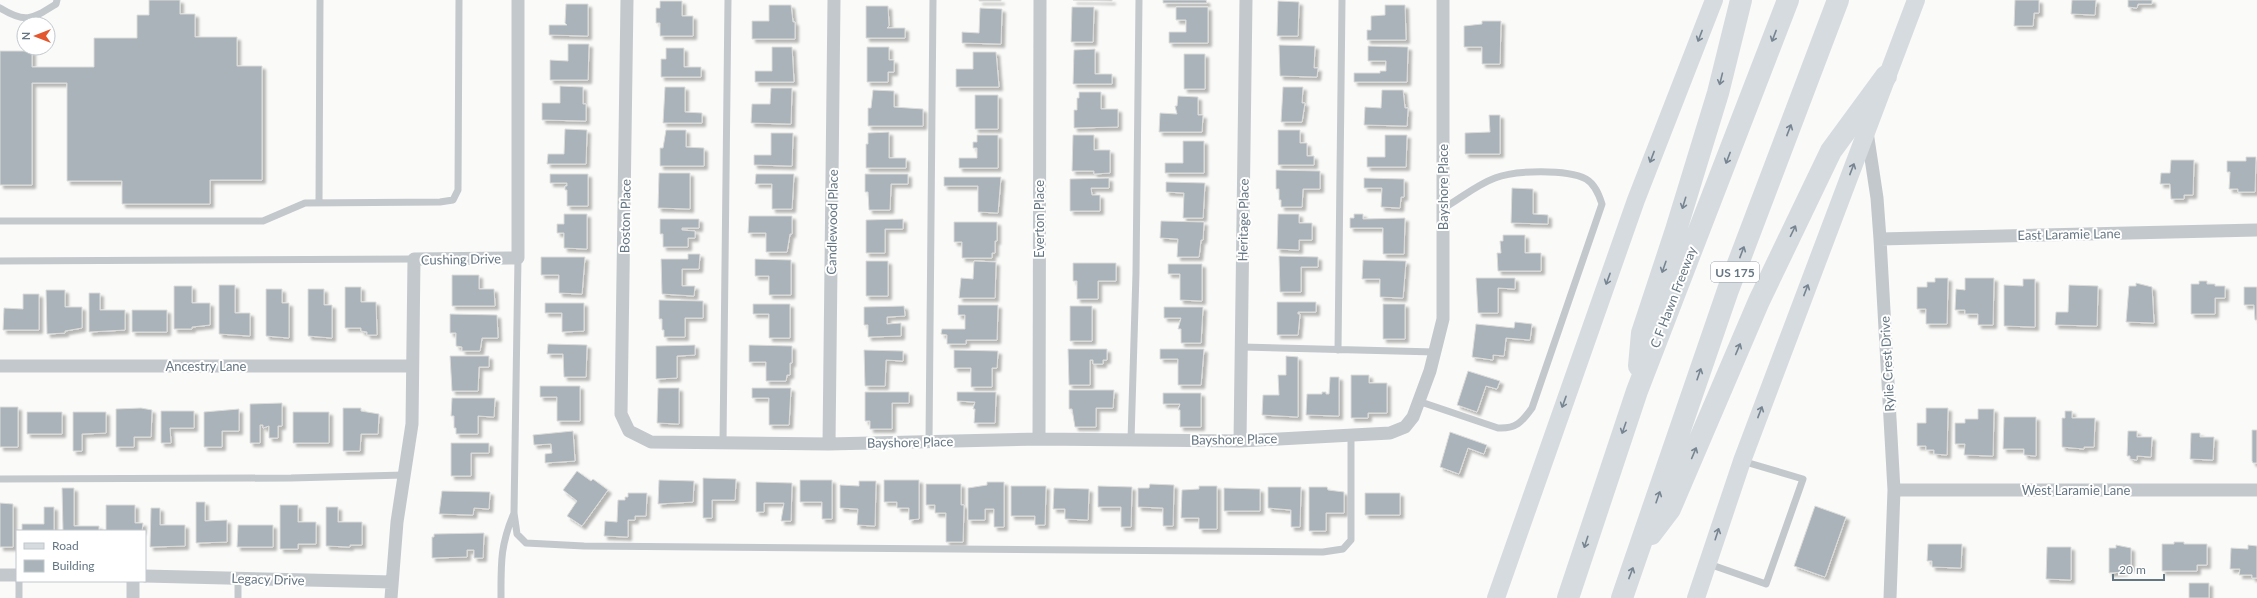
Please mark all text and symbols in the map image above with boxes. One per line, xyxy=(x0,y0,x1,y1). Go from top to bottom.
north arrow xyxy=(16,16,56,56)
one-way arrow xyxy=(1695,30,1703,42)
one-way arrow xyxy=(1770,30,1778,42)
text: N xyxy=(19,32,32,40)
one-way arrow xyxy=(1717,72,1725,85)
one-way arrow xyxy=(1785,125,1793,137)
street label: Bayshore Place xyxy=(1435,144,1451,230)
one-way arrow xyxy=(1648,151,1656,163)
one-way arrow xyxy=(1723,151,1731,163)
one-way arrow xyxy=(1849,163,1857,175)
street label: Candlewood Place xyxy=(823,169,841,275)
street label: Heritage Place xyxy=(1234,178,1252,261)
street label: Boston Place xyxy=(616,179,634,253)
street label: Everton Place xyxy=(1031,180,1047,258)
one-way arrow xyxy=(1680,197,1687,210)
one-way arrow xyxy=(1790,225,1797,237)
street label: East Laramie Lane xyxy=(2017,225,2121,243)
street label: C F Hawn Freeway xyxy=(1646,244,1700,350)
one-way arrow xyxy=(1739,246,1747,258)
street label: Cushing Drive xyxy=(421,250,501,268)
one-way arrow xyxy=(1660,260,1667,273)
road number: US 175 xyxy=(1711,262,1759,282)
one-way arrow xyxy=(1603,273,1611,285)
one-way arrow xyxy=(1803,285,1811,297)
street label: Rylie Crest Drive xyxy=(1877,316,1897,412)
one-way arrow xyxy=(1735,343,1743,355)
street label: Ancestry Lane xyxy=(166,358,247,374)
one-way arrow xyxy=(1696,369,1704,381)
one-way arrow xyxy=(1560,396,1568,408)
one-way arrow xyxy=(1757,406,1765,418)
one-way arrow xyxy=(1620,421,1627,434)
street label: Bayshore Place xyxy=(1191,430,1277,448)
street label: Bayshore Place xyxy=(867,433,953,451)
one-way arrow xyxy=(1690,448,1698,460)
street label: West Laramie Lane xyxy=(2022,482,2130,498)
one-way arrow xyxy=(1654,492,1662,504)
one-way arrow xyxy=(1714,529,1722,541)
legend xyxy=(16,530,146,582)
one-way arrow xyxy=(1582,536,1589,549)
text: Road xyxy=(52,538,79,553)
scale bar xyxy=(2113,556,2164,582)
text: Building xyxy=(52,558,95,573)
text: 20 m xyxy=(2119,562,2146,577)
one-way arrow xyxy=(1628,567,1636,579)
street label: Legacy Drive xyxy=(231,570,305,588)

